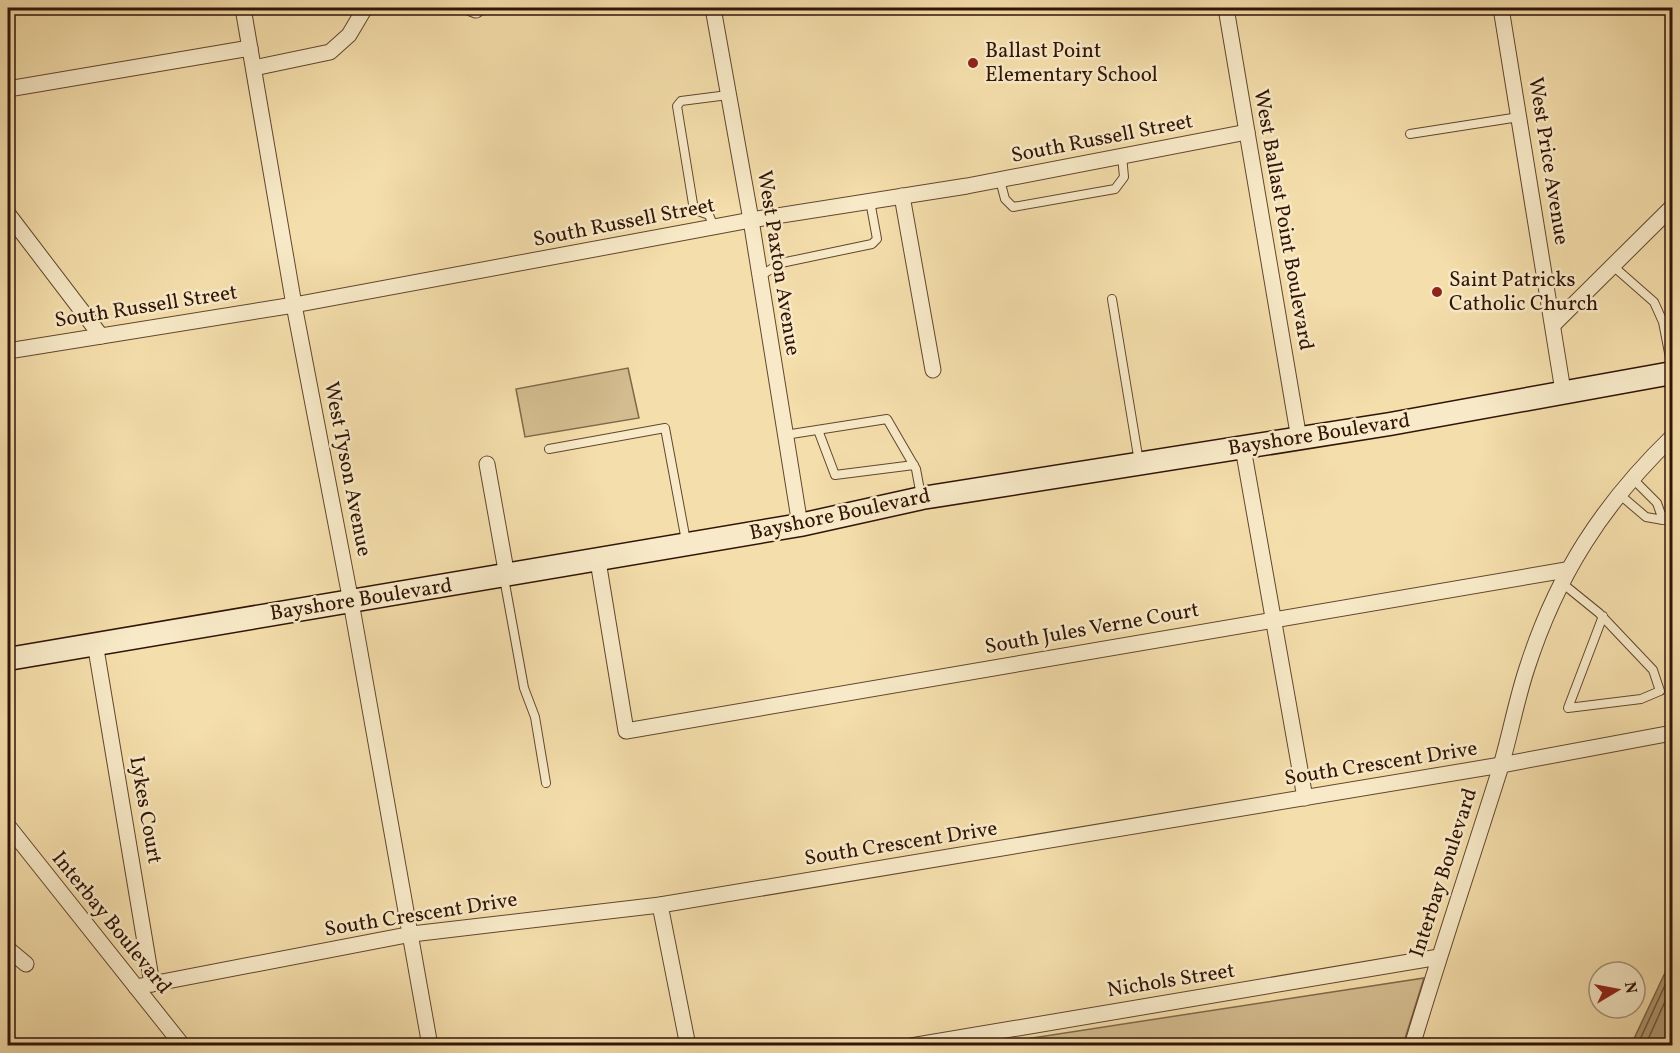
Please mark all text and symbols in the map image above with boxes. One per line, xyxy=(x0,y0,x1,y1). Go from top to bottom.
place label: Ballast Point Elementary School xyxy=(985,37,1158,90)
marker: Ballast Point Elementary School xyxy=(966,56,980,70)
street label: West Price Avenue xyxy=(1520,75,1576,247)
street label: West Ballast Point Boulevard xyxy=(1246,87,1320,353)
street label: South Russell Street xyxy=(1009,107,1195,171)
street label: West Paxton Avenue xyxy=(749,168,807,358)
street label: South Russell Street xyxy=(531,191,717,255)
place label: Saint Patricks Catholic Church xyxy=(1449,266,1598,319)
street label: South Russell Street xyxy=(53,278,239,336)
marker: Saint Patricks Catholic Church xyxy=(1430,285,1444,299)
street label: West Tyson Avenue xyxy=(316,379,378,559)
street label: Bayshore Boulevard xyxy=(1226,406,1412,464)
street label: Bayshore Boulevard xyxy=(747,482,933,548)
street label: Bayshore Boulevard xyxy=(268,571,454,629)
street label: South Jules Verne Court xyxy=(983,596,1201,662)
street label: South Crescent Drive xyxy=(1282,734,1480,794)
street label: Lykes Court xyxy=(121,754,169,866)
street label: Interbay Boulevard xyxy=(1403,785,1485,961)
street label: South Crescent Drive xyxy=(802,814,1000,874)
street label: Interbay Boulevard xyxy=(44,845,178,1001)
street label: South Crescent Drive xyxy=(322,885,520,945)
street label: Nichols Street xyxy=(1105,957,1237,1005)
north arrow xyxy=(1587,960,1647,1020)
text: N xyxy=(1618,980,1642,996)

